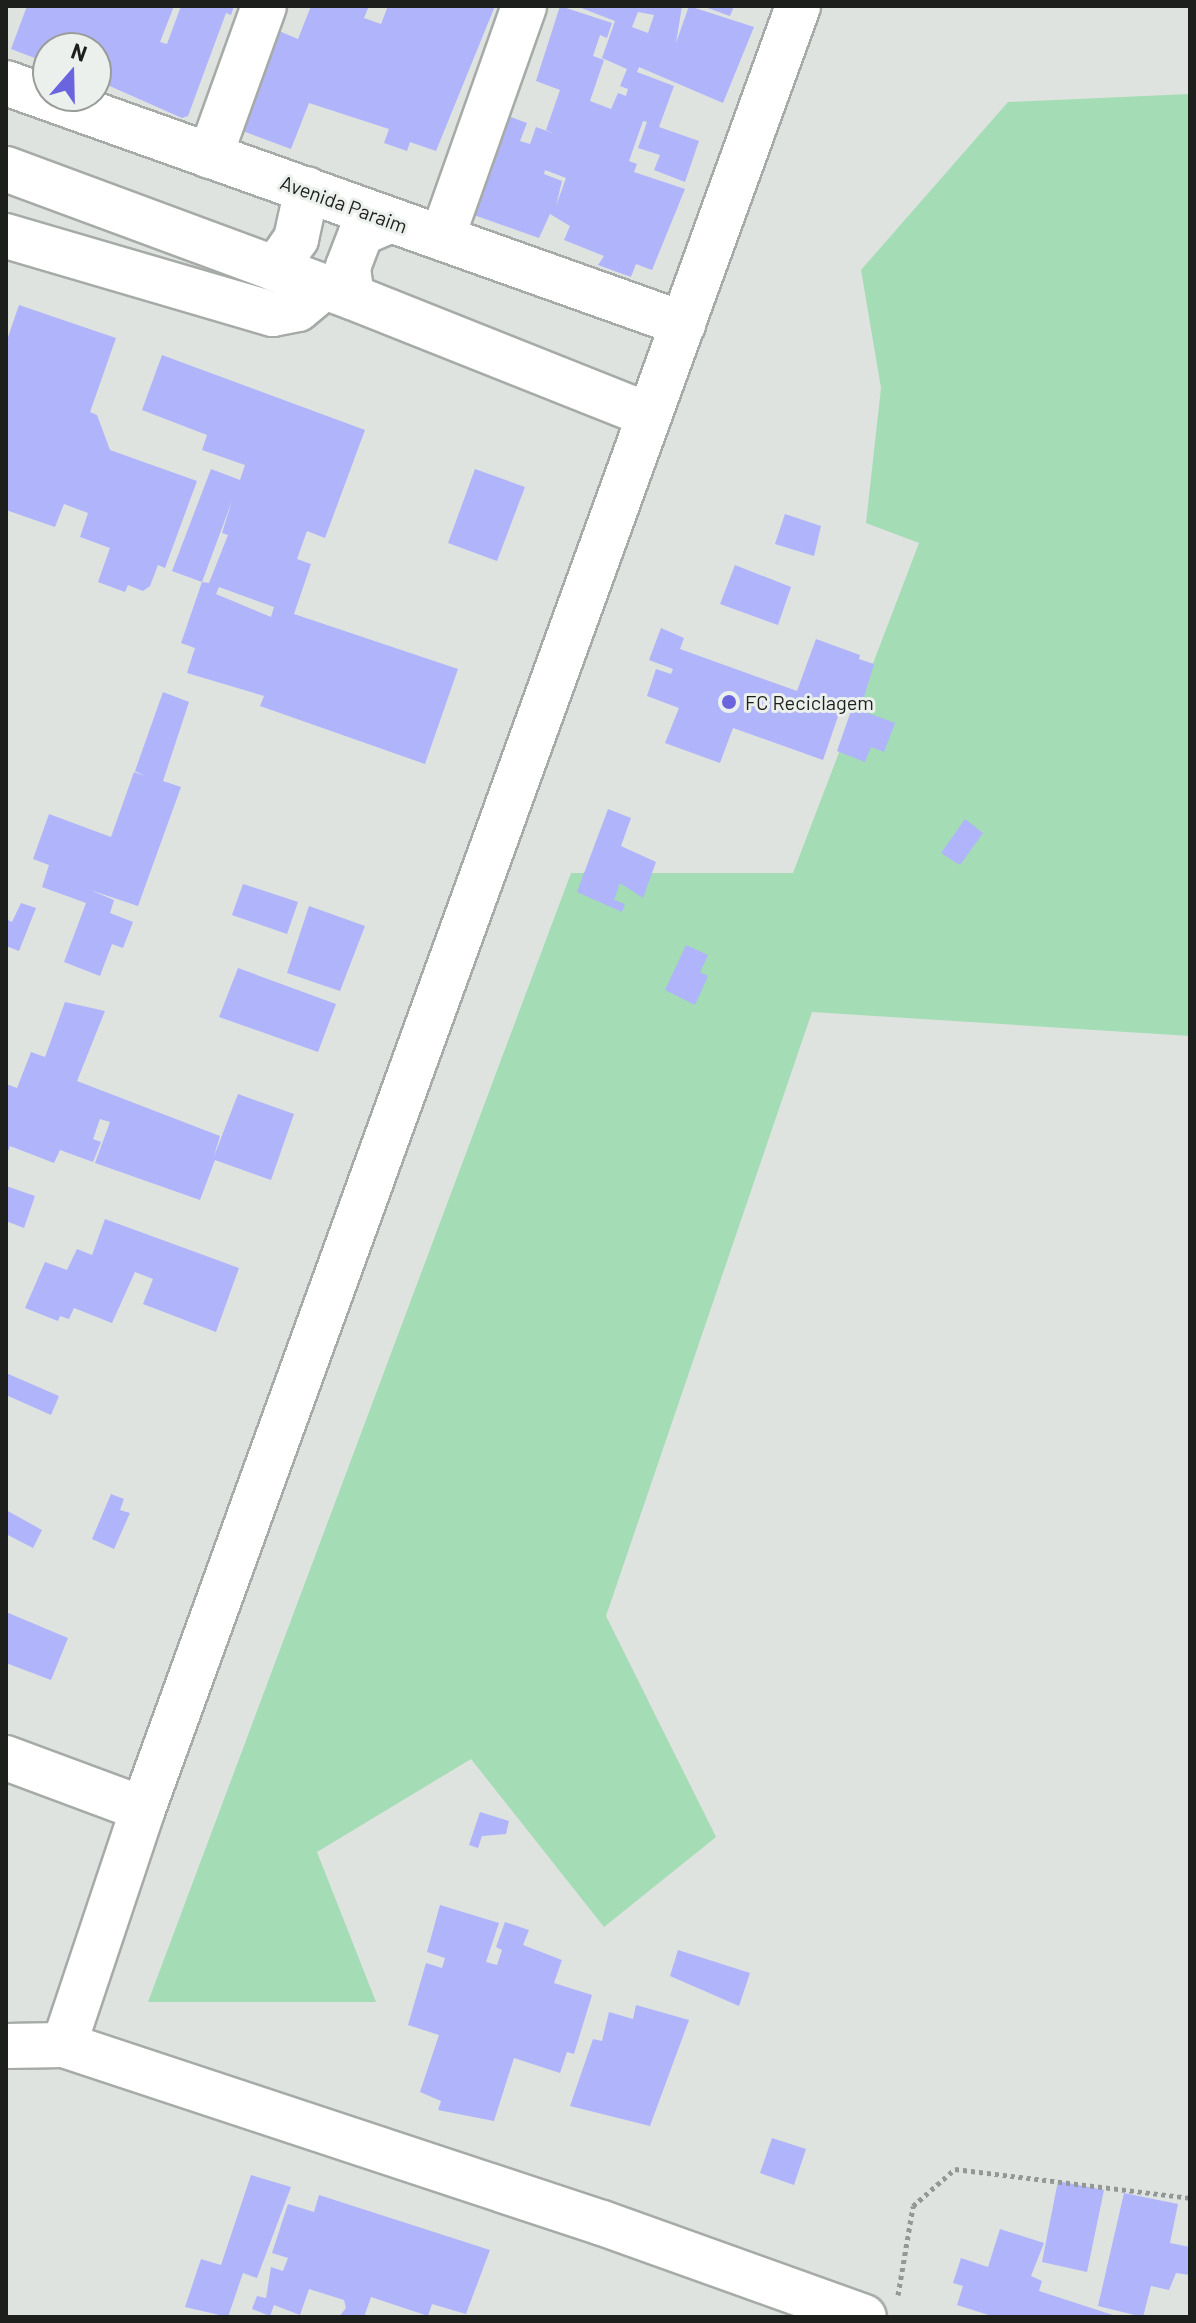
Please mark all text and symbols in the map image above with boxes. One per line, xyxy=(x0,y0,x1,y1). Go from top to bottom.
north arrow xyxy=(32,32,112,112)
text: N xyxy=(68,37,91,66)
street label: Avenida Paraim xyxy=(277,170,411,238)
place label: FC Reciclagem xyxy=(745,690,874,714)
marker: FC Reciclagem xyxy=(720,693,738,711)

